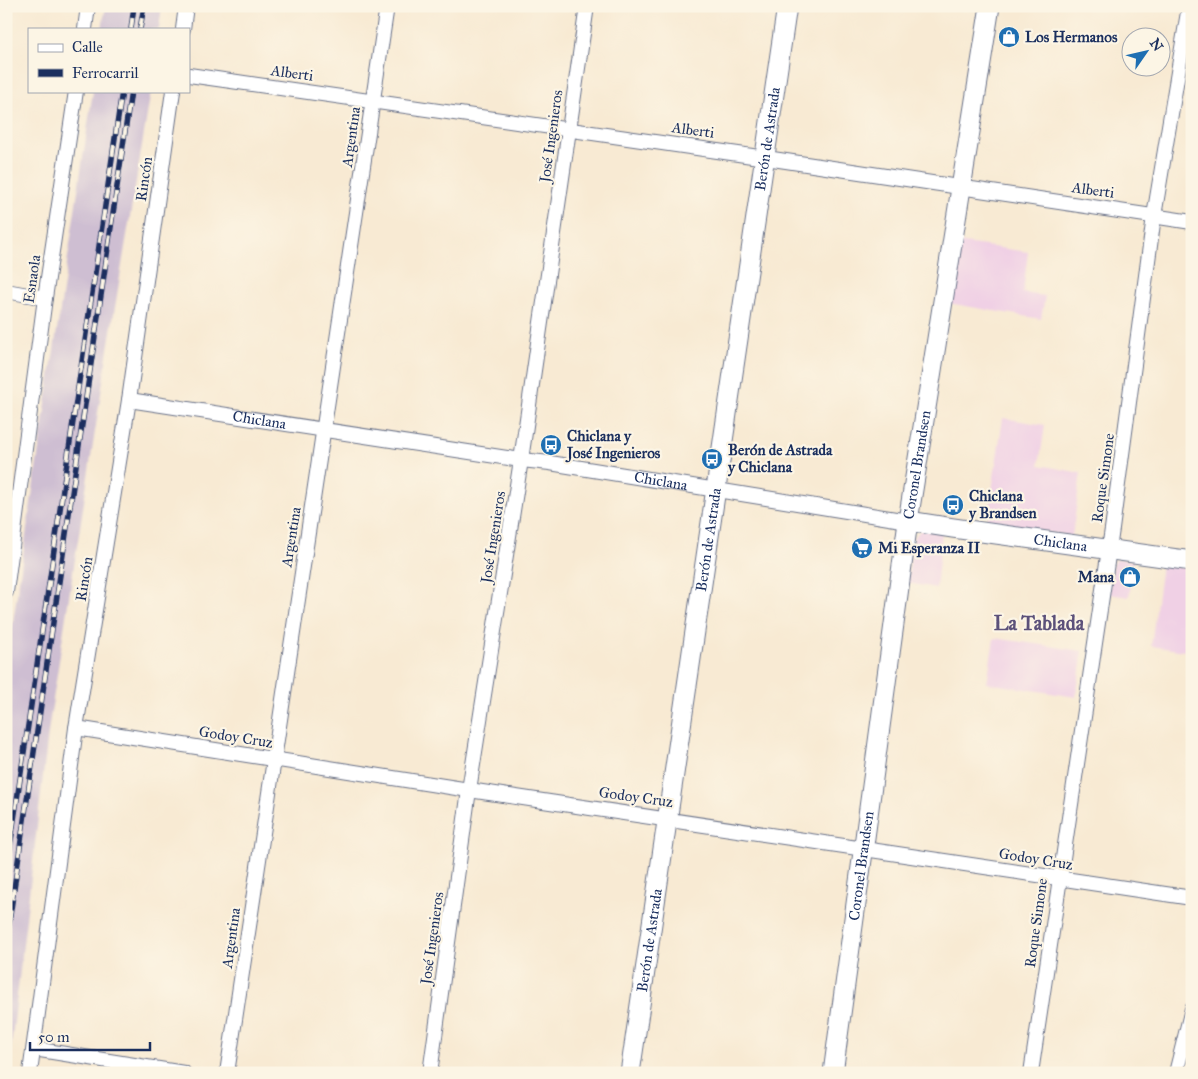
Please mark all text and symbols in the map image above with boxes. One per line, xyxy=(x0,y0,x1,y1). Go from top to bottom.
shop icon: Los Hermanos xyxy=(997,25,1021,49)
legend xyxy=(28,28,190,92)
place label: Los Hermanos xyxy=(1025,28,1118,46)
north arrow xyxy=(1120,28,1170,78)
text: N xyxy=(1146,35,1167,55)
text: Calle xyxy=(72,38,103,56)
street label: Alberti xyxy=(269,61,314,85)
text: Ferrocarril xyxy=(72,64,140,82)
street label: Berón de Astrada xyxy=(751,85,784,192)
street label: José Ingenieros xyxy=(535,89,567,186)
street label: Argentina xyxy=(338,105,364,169)
street label: Alberti xyxy=(670,118,715,142)
street label: Rincón xyxy=(132,156,156,202)
street label: Alberti xyxy=(1070,178,1115,202)
street label: Esnaola xyxy=(20,253,44,304)
street label: Chiclana xyxy=(231,407,288,433)
street label: Coronel Brandsen xyxy=(899,409,934,521)
place label: Chiclana y José Ingenieros xyxy=(565,427,661,463)
street label: Roque Simone xyxy=(1088,432,1119,524)
bus stop icon: Chiclana y José Ingenieros xyxy=(539,433,563,457)
place label: Berón de Astrada y Chiclana xyxy=(727,441,833,477)
bus stop icon: Berón de Astrada y Chiclana xyxy=(700,447,724,471)
street label: Chiclana xyxy=(633,468,690,494)
street label: Berón de Astrada xyxy=(692,486,725,593)
place label: Chiclana y Brandsen xyxy=(968,487,1037,523)
street label: José Ingenieros xyxy=(477,490,510,587)
bus stop icon: Chiclana y Brandsen xyxy=(941,493,965,517)
street label: Argentina xyxy=(277,505,305,569)
street label: Chiclana xyxy=(1033,530,1089,556)
supermarket icon: Mi Esperanza II xyxy=(850,536,874,560)
place label: Mi Esperanza II xyxy=(878,539,981,558)
street label: Rincón xyxy=(72,555,96,603)
shop icon: Mana xyxy=(1118,565,1142,589)
place label: Mana xyxy=(1078,568,1115,586)
district label: La Tablada xyxy=(994,611,1085,635)
street label: Godoy Cruz xyxy=(198,722,274,752)
street label: Godoy Cruz xyxy=(598,783,674,811)
street label: Coronel Brandsen xyxy=(845,810,877,922)
street label: Godoy Cruz xyxy=(998,844,1074,874)
street label: Roque Simone xyxy=(1021,877,1052,969)
street label: Berón de Astrada xyxy=(633,887,666,993)
street label: José Ingenieros xyxy=(416,891,448,988)
street label: Argentina xyxy=(218,906,244,970)
scale bar xyxy=(30,1019,150,1051)
text: 50 m xyxy=(38,1028,70,1046)

